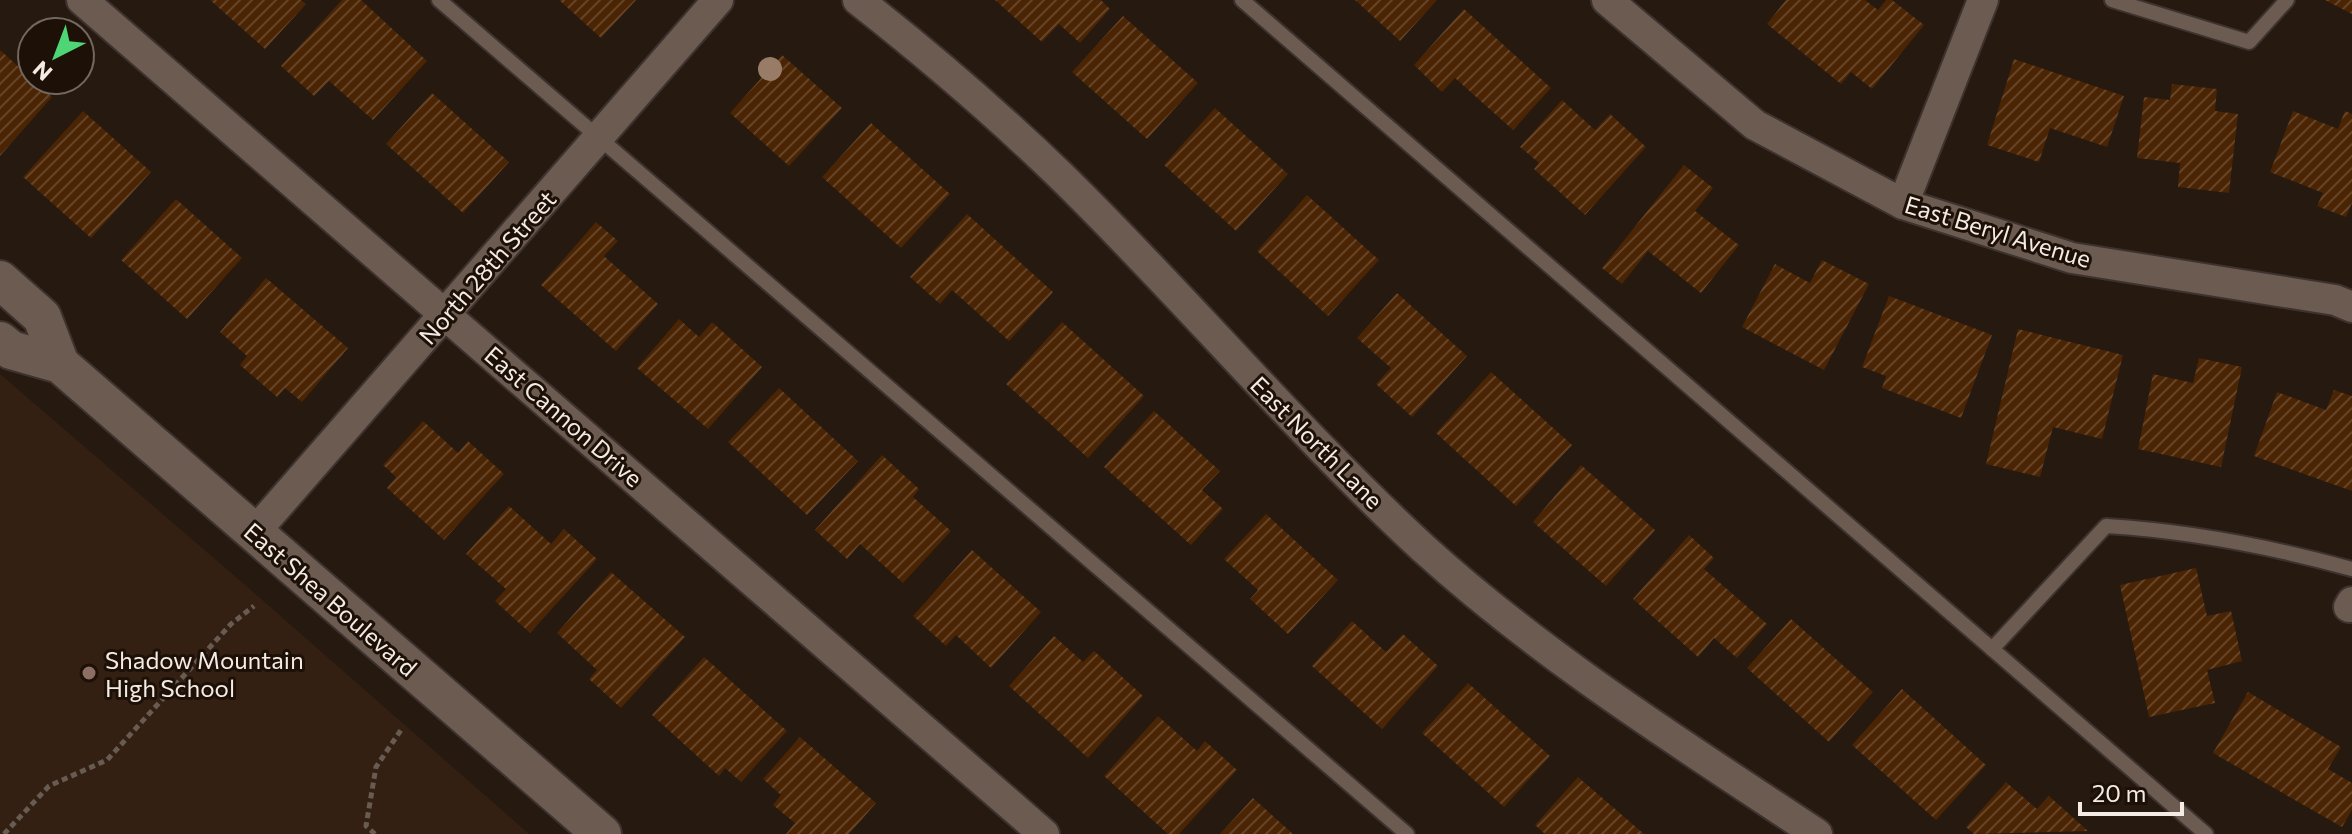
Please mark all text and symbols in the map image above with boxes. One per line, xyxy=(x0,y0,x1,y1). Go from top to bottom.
north arrow xyxy=(16,16,96,96)
text: N xyxy=(27,56,57,87)
street label: North 28th Street xyxy=(412,184,562,350)
street label: East Beryl Avenue xyxy=(1901,189,2095,273)
street label: East Cannon Drive xyxy=(479,340,649,492)
street label: East North Lane xyxy=(1245,370,1389,514)
street label: East Shea Boulevard xyxy=(239,516,423,682)
place label: Shadow Mountain High School xyxy=(105,645,304,702)
marker: Shadow Mountain High School xyxy=(80,664,98,682)
scale bar xyxy=(2080,766,2182,816)
text: 20 m xyxy=(2092,778,2146,807)

